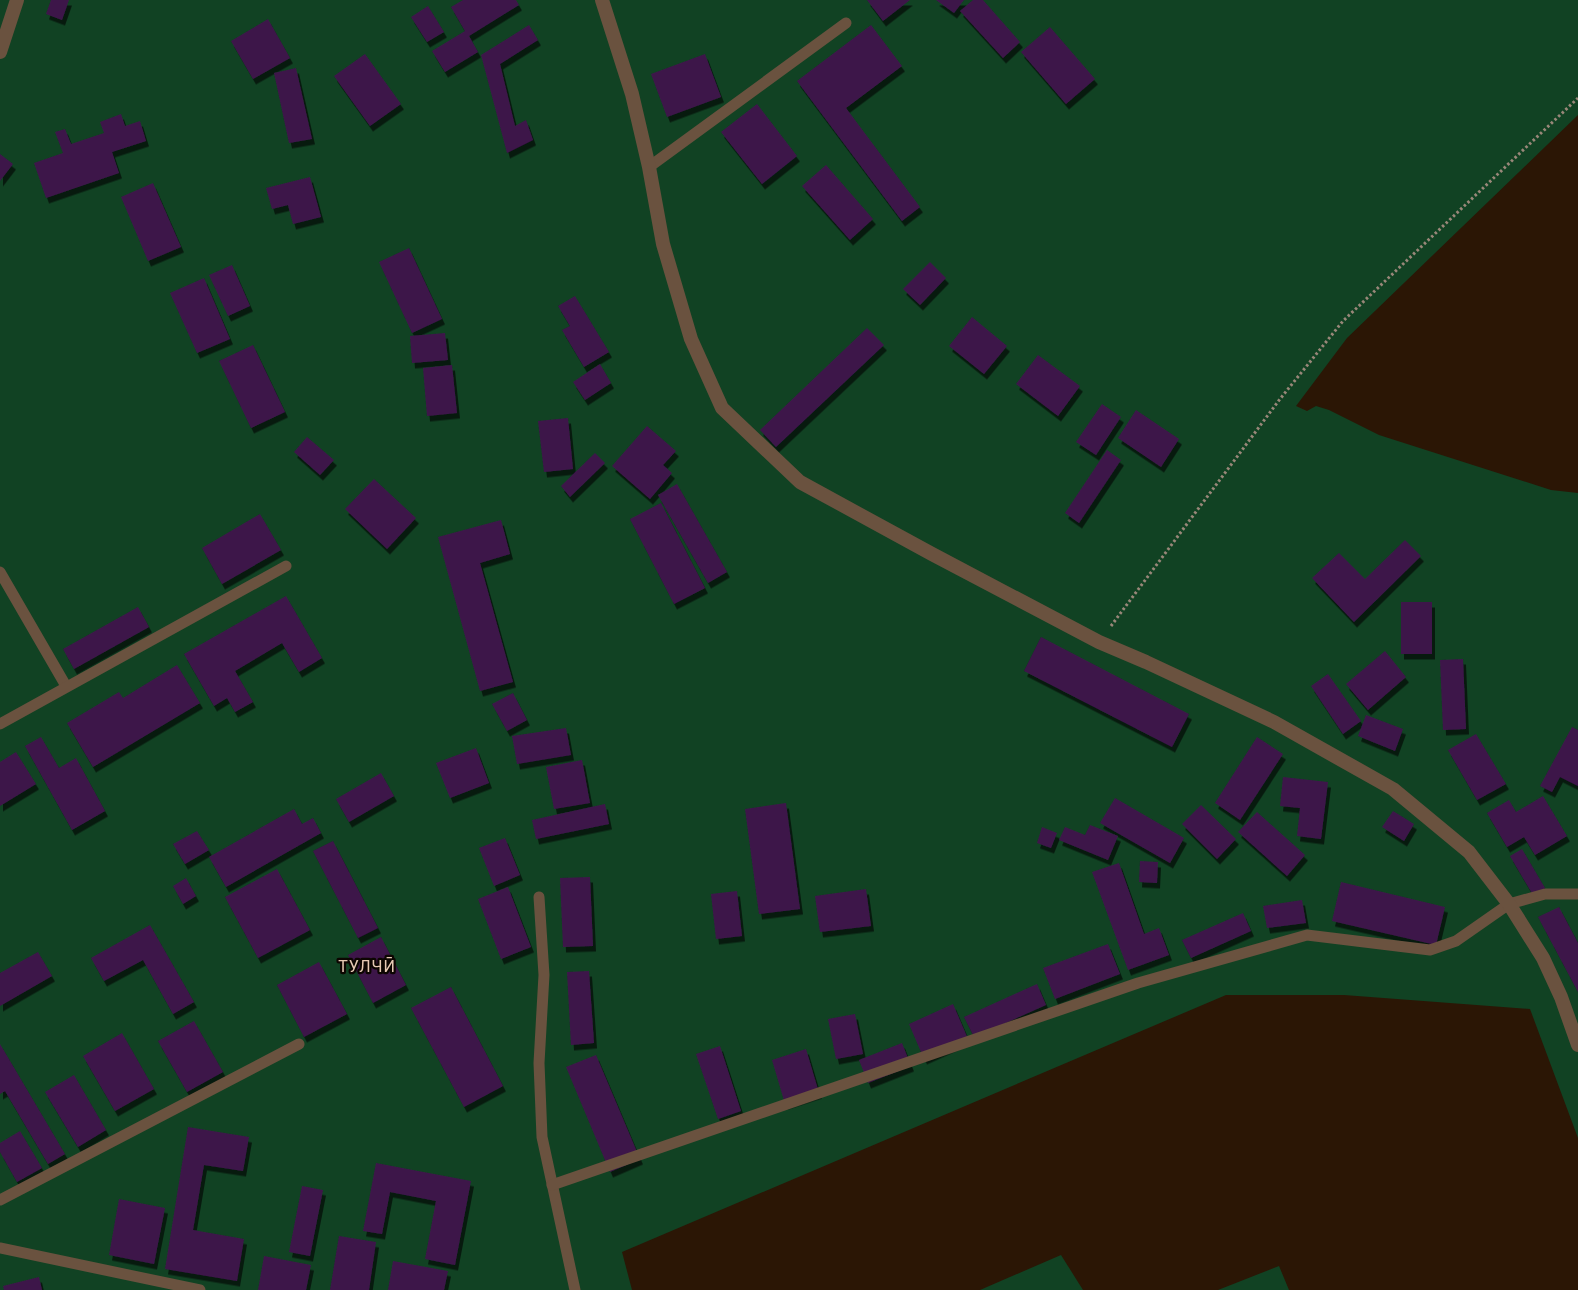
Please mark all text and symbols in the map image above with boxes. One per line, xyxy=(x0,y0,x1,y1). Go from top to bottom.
district label: ТУЛЧӢ xyxy=(338,957,396,976)

